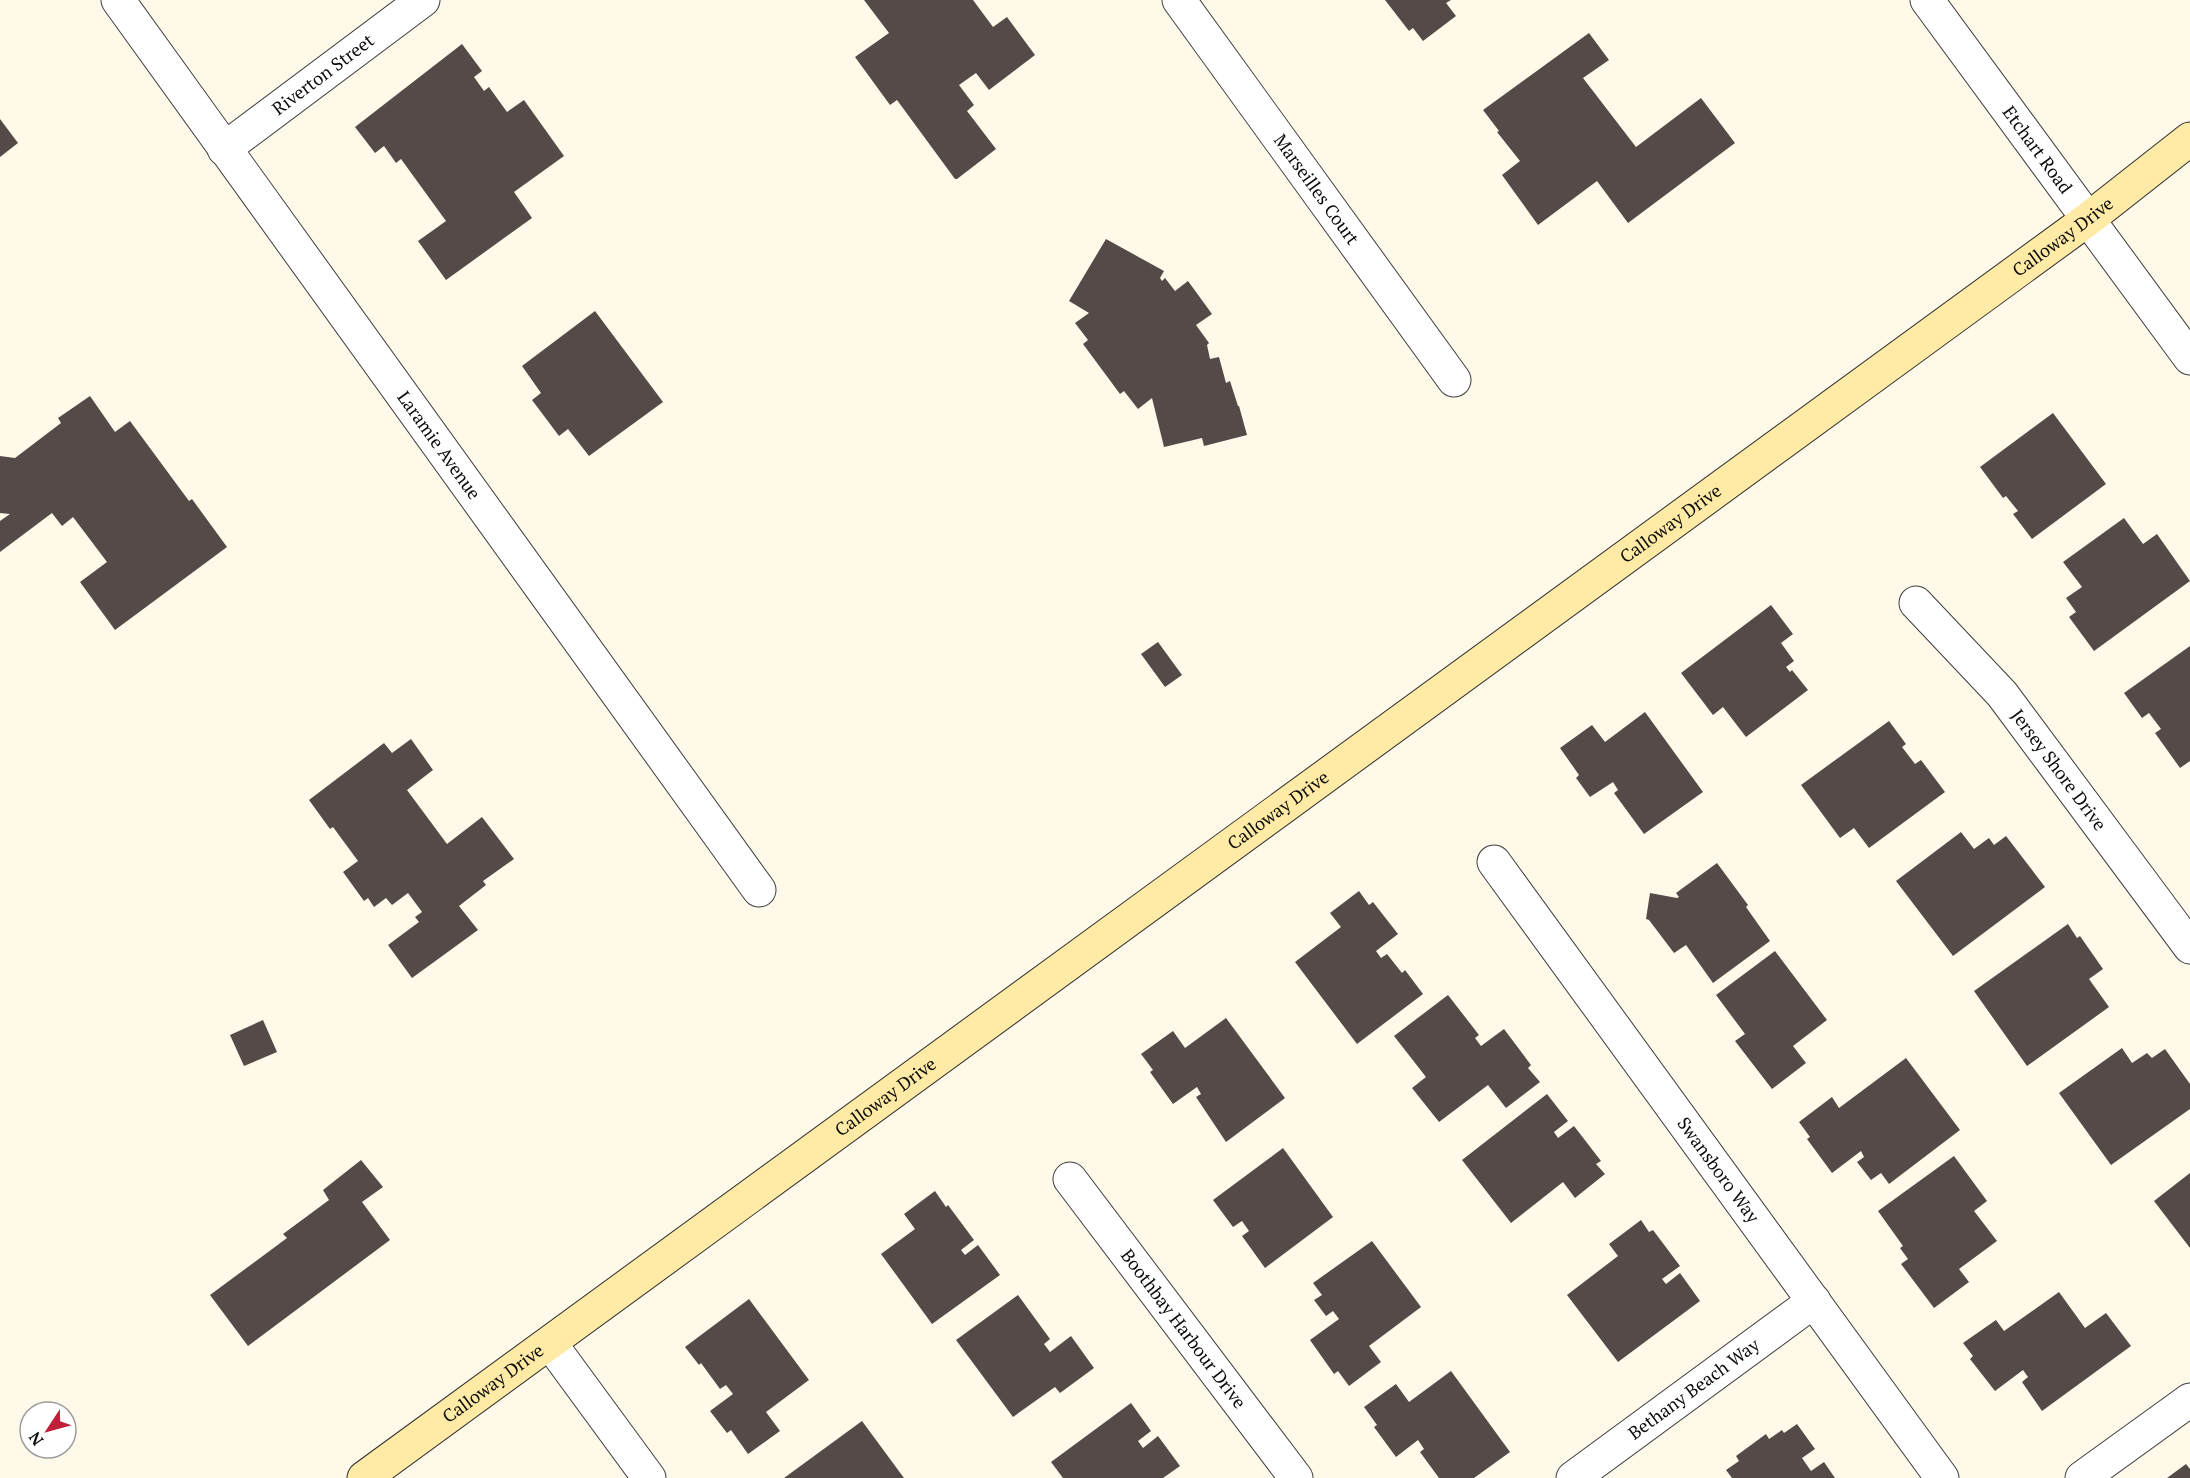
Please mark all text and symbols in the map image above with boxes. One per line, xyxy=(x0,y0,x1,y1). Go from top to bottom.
street label: Riverton Street xyxy=(267,28,379,120)
street label: Etchart Road xyxy=(1998,101,2078,198)
street label: Marseilles Court xyxy=(1269,129,1365,249)
street label: Calloway Drive xyxy=(2007,191,2118,282)
street label: Laramie Avenue xyxy=(393,386,487,504)
street label: Calloway Drive xyxy=(1615,478,1726,568)
street label: Jersey Shore Drive xyxy=(2006,704,2112,835)
street label: Calloway Drive xyxy=(1222,765,1333,855)
street label: Calloway Drive xyxy=(830,1051,941,1141)
street label: Swansboro Way xyxy=(1672,1112,1766,1228)
street label: Boothbay Harbour Drive xyxy=(1116,1244,1252,1413)
street label: Bethany Beach Way xyxy=(1623,1332,1764,1445)
street label: Calloway Drive xyxy=(437,1338,548,1428)
north arrow xyxy=(18,1400,78,1460)
text: N xyxy=(23,1427,48,1450)

